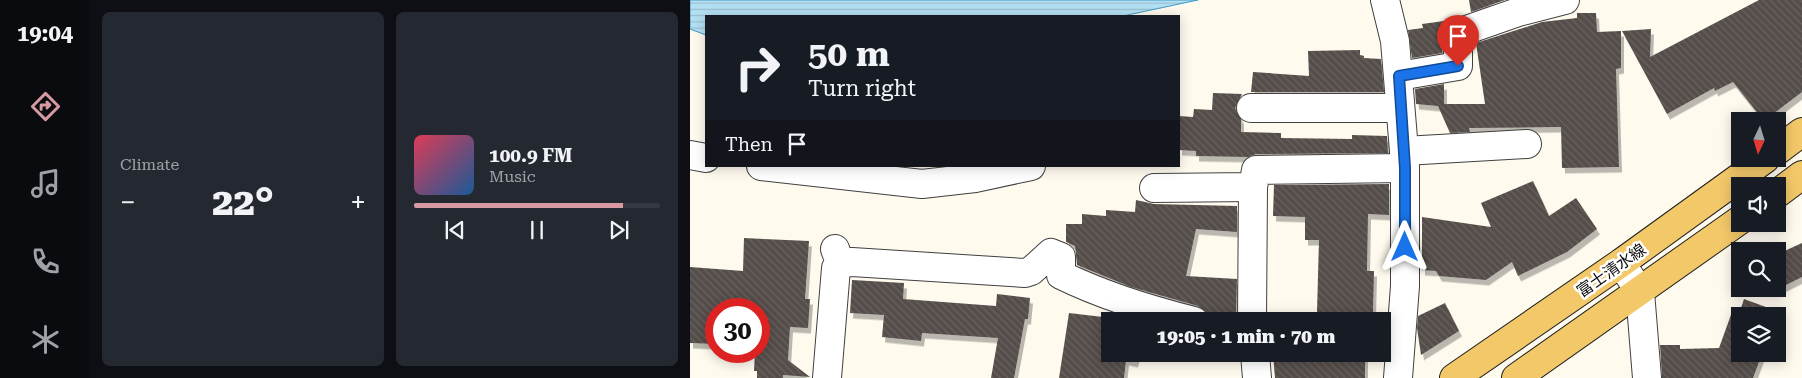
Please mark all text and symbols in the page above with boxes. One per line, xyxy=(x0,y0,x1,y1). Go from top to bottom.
pin xyxy=(1437,15,1479,66)
text: 19:04 xyxy=(17,21,73,46)
icon: arrive xyxy=(1444,22,1472,50)
text: 50 m xyxy=(808,34,890,75)
icon: right xyxy=(725,35,790,100)
text: Turn right xyxy=(808,76,916,101)
icon: directions xyxy=(28,89,63,124)
north arrow xyxy=(1731,112,1786,168)
map controls xyxy=(1731,112,1786,362)
icon: arrive xyxy=(783,130,811,158)
text: Then xyxy=(725,133,773,156)
text: 100.9 FM xyxy=(489,144,572,167)
text: Climate xyxy=(120,155,179,174)
icon: music xyxy=(28,166,63,201)
text: Music xyxy=(489,167,536,186)
button: sound xyxy=(1731,177,1786,232)
text: 22° xyxy=(212,180,274,224)
text: − xyxy=(120,186,136,219)
text: + xyxy=(350,186,366,219)
icon: previous xyxy=(441,216,469,244)
icon: pause xyxy=(523,216,551,244)
icon: next xyxy=(605,216,633,244)
position arrow xyxy=(1378,220,1430,272)
street label: 富士清水線 xyxy=(1573,240,1650,301)
button: search xyxy=(1731,242,1786,297)
icon: phone xyxy=(28,244,63,279)
speed limit sign: 30 xyxy=(705,298,770,363)
button: layers xyxy=(1731,307,1786,362)
icon: climate xyxy=(28,322,63,357)
text: 19:05 · 1 min · 70 m xyxy=(1157,325,1335,348)

